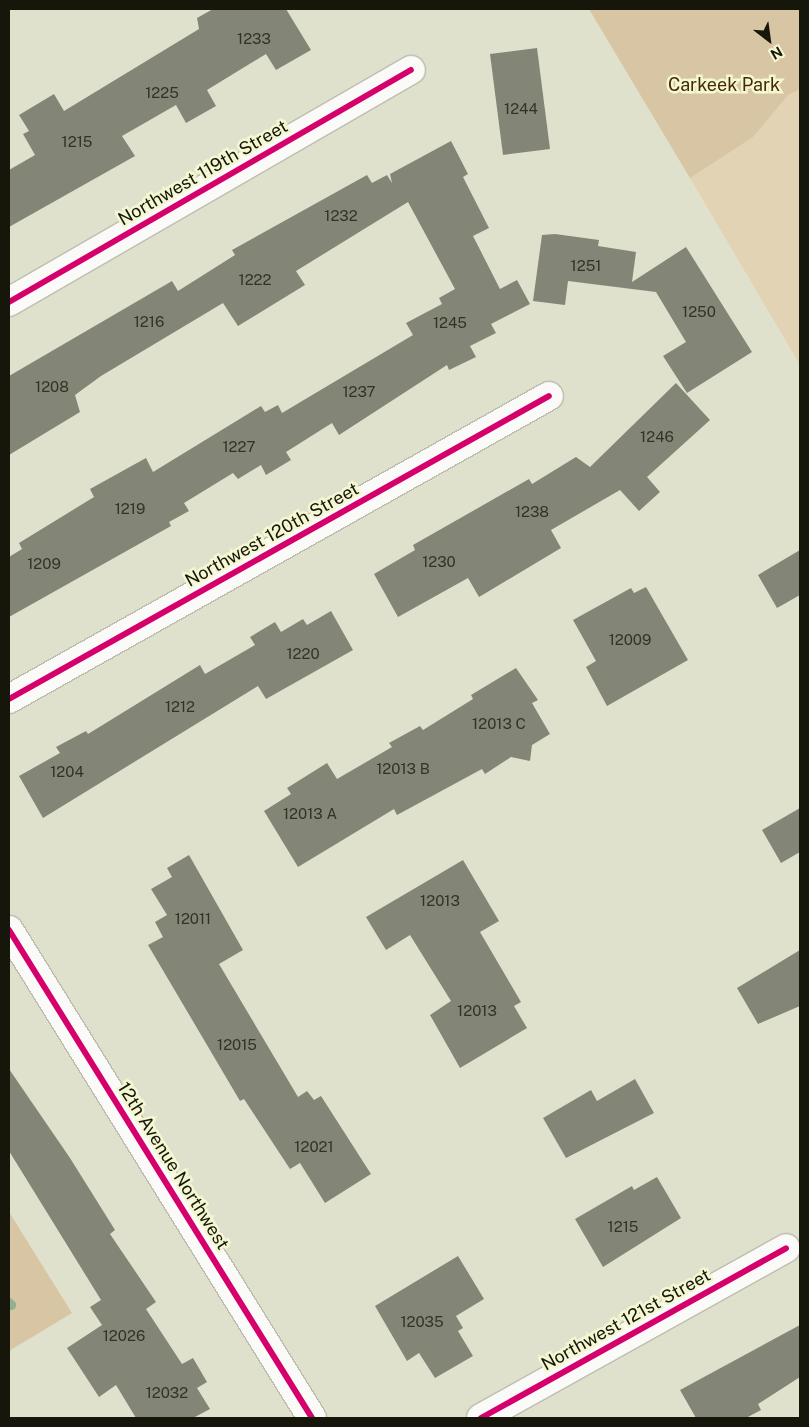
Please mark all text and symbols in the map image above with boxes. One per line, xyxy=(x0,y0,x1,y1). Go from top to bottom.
north arrow xyxy=(744,15,794,65)
house number: 1233 xyxy=(237,30,271,48)
text: N xyxy=(768,43,785,63)
park label: Carkeek Park xyxy=(668,74,780,96)
house number: 1225 xyxy=(145,84,179,102)
house number: 1244 xyxy=(504,100,538,118)
street label: Northwest 119th Street xyxy=(114,116,292,230)
house number: 1215 xyxy=(62,133,92,151)
house number: 1232 xyxy=(324,207,358,225)
house number: 1251 xyxy=(571,257,601,275)
house number: 1222 xyxy=(239,271,271,289)
house number: 1250 xyxy=(682,303,716,321)
house number: 1216 xyxy=(134,313,164,331)
house number: 1245 xyxy=(433,314,467,332)
house number: 1208 xyxy=(35,378,69,396)
house number: 1237 xyxy=(342,383,376,401)
house number: 1246 xyxy=(640,428,674,446)
house number: 1227 xyxy=(223,438,255,456)
street label: Northwest 120th Street xyxy=(181,478,363,592)
house number: 1219 xyxy=(115,500,145,518)
house number: 1238 xyxy=(515,503,549,521)
house number: 1230 xyxy=(422,553,456,571)
house number: 1209 xyxy=(27,555,61,573)
house number: 12009 xyxy=(609,631,651,649)
house number: 1220 xyxy=(286,645,320,663)
house number: 1212 xyxy=(165,698,195,716)
house number: 12013 C xyxy=(472,715,526,733)
house number: 12013 B xyxy=(376,760,430,778)
house number: 1204 xyxy=(50,763,84,781)
house number: 12013 A xyxy=(283,805,337,823)
house number: 12013 xyxy=(420,892,460,910)
house number: 12011 xyxy=(175,910,211,928)
house number: 12013 xyxy=(457,1002,497,1020)
house number: 12015 xyxy=(217,1036,257,1054)
street label: 12th Avenue Northwest xyxy=(113,1078,233,1254)
house number: 12021 xyxy=(294,1138,334,1156)
house number: 1215 xyxy=(608,1218,638,1236)
street label: Northwest 121st Street xyxy=(538,1265,714,1375)
house number: 12035 xyxy=(400,1313,444,1331)
house number: 12026 xyxy=(103,1327,145,1345)
house number: 12032 xyxy=(146,1384,188,1402)

